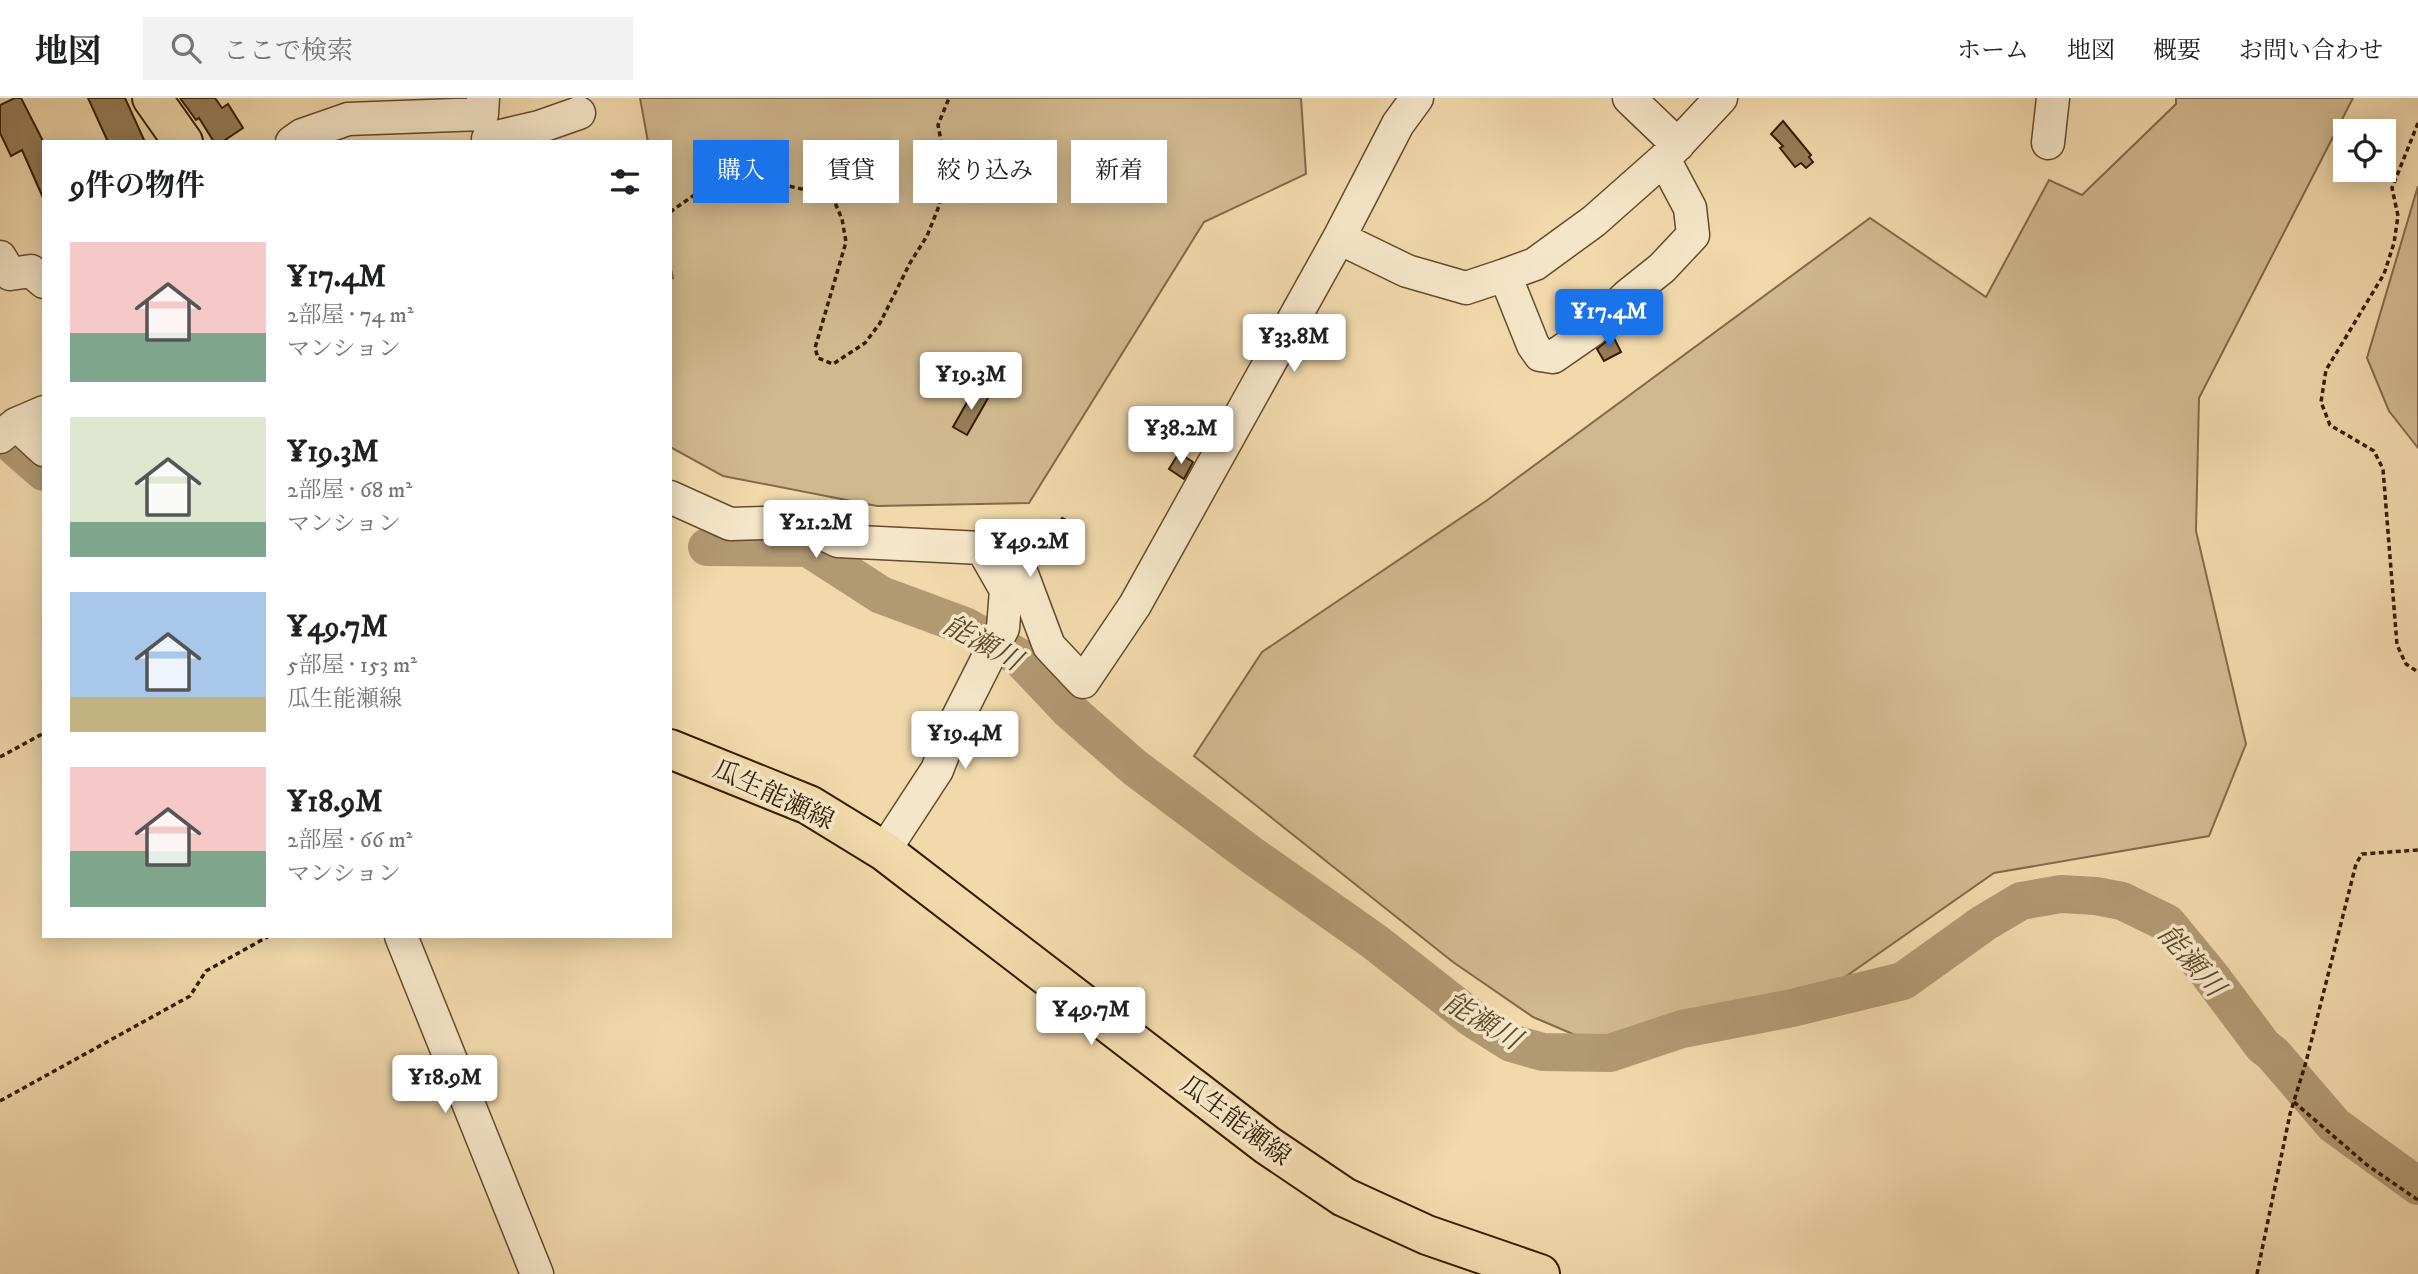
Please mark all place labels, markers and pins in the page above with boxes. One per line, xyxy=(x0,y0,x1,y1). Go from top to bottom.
pin: ¥17.4M xyxy=(1552,289,1666,349)
pin: ¥33.8M xyxy=(1237,314,1351,374)
pin: ¥19.3M xyxy=(914,352,1028,412)
pin: ¥38.2M xyxy=(1124,406,1238,466)
pin: ¥21.2M xyxy=(759,500,873,560)
pin: ¥49.2M xyxy=(973,519,1087,579)
pin: ¥19.4M xyxy=(908,712,1022,771)
pin: ¥49.7M xyxy=(1034,988,1148,1047)
pin: ¥18.9M xyxy=(388,1056,502,1115)

